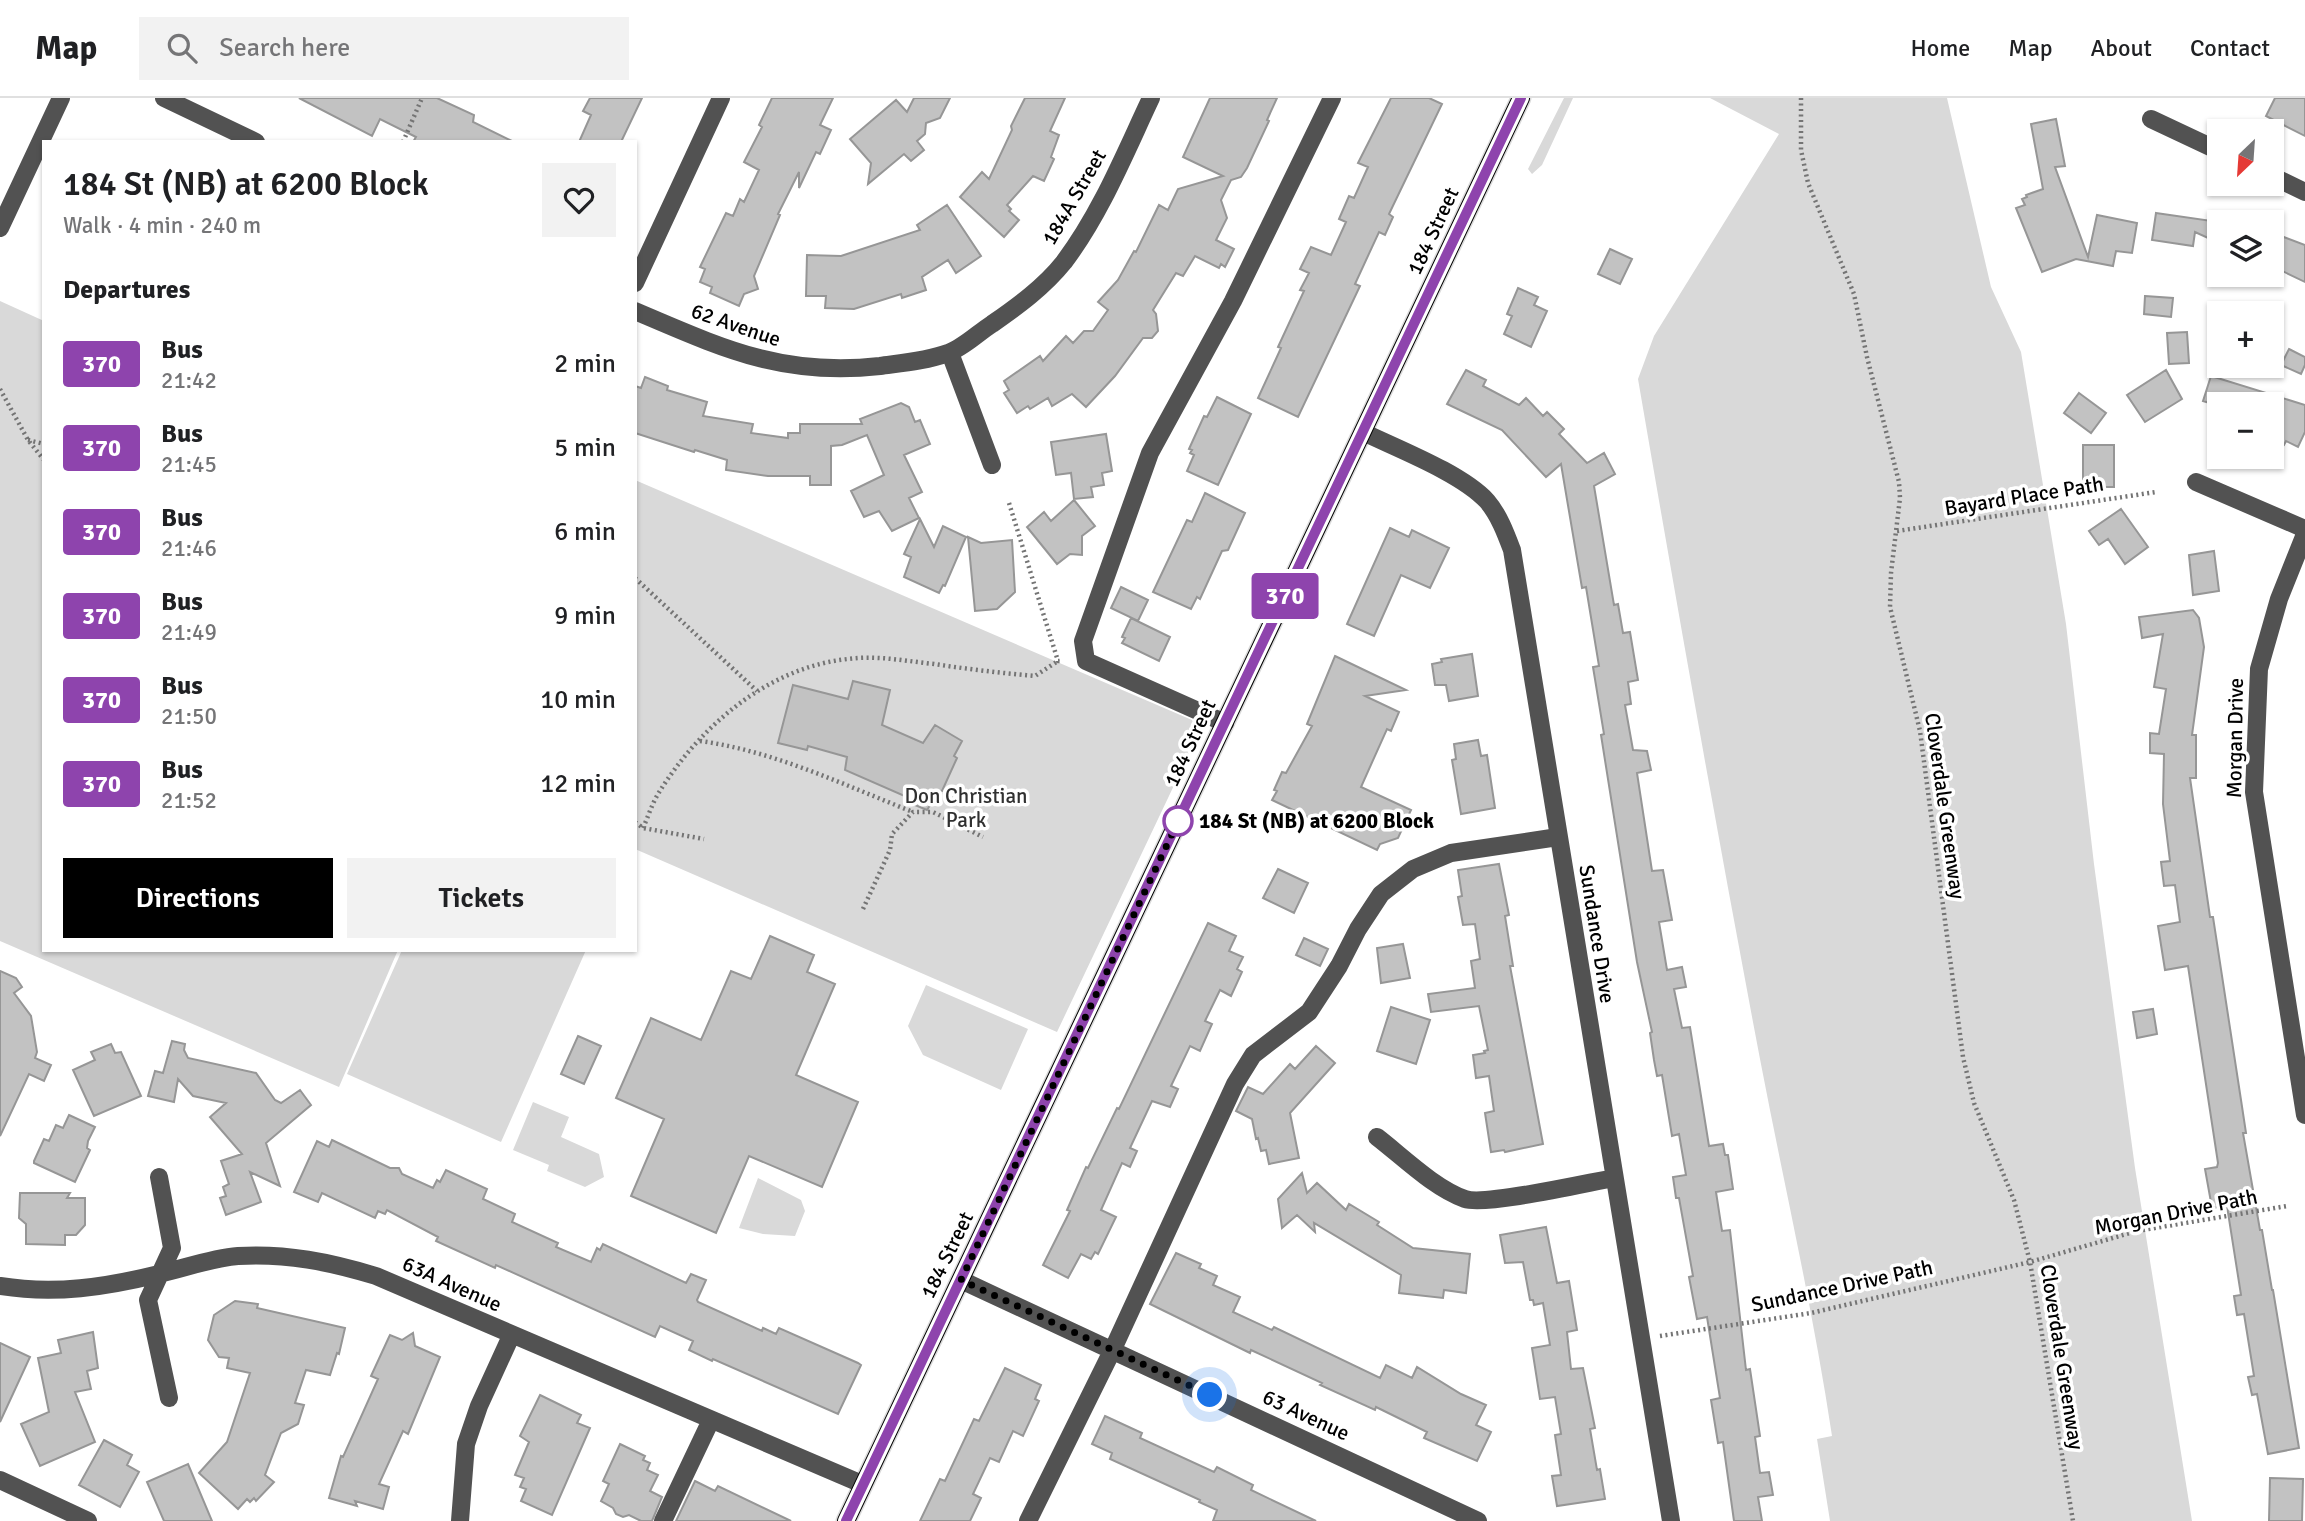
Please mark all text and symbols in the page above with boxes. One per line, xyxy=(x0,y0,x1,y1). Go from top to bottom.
search box xyxy=(139,17,629,80)
text: Map xyxy=(35,28,97,69)
icon: search xyxy=(163,29,201,67)
text: Search here xyxy=(219,32,350,64)
text: Home xyxy=(1910,33,1970,63)
text: Map xyxy=(2008,33,2053,63)
text: About xyxy=(2091,33,2152,63)
text: Contact xyxy=(2190,33,2270,63)
north arrow xyxy=(2207,119,2284,196)
map controls xyxy=(2207,119,2284,469)
street label: 184A Street xyxy=(1036,145,1112,249)
button: heart xyxy=(542,163,616,237)
text: 184 St (NB) at 6200 Block xyxy=(63,164,429,205)
street label: 184 Street xyxy=(1401,183,1465,279)
button: layers xyxy=(2207,210,2284,287)
text: Walk · 4 min · 240 m xyxy=(63,211,261,240)
text: Departures xyxy=(63,274,190,306)
street label: 62 Avenue xyxy=(688,298,784,352)
button: + xyxy=(2207,301,2284,378)
text: Bus xyxy=(161,334,203,366)
text: 2 min xyxy=(554,348,616,380)
text: 370 xyxy=(82,349,121,379)
text: 21:42 xyxy=(161,366,217,395)
button: − xyxy=(2207,392,2284,469)
text: Bus xyxy=(161,418,203,450)
text: 5 min xyxy=(554,432,616,464)
text: 370 xyxy=(82,433,121,463)
text: 21:45 xyxy=(161,450,217,479)
street label: Bayard Place Path xyxy=(1943,471,2105,521)
text: Bus xyxy=(161,502,203,534)
text: 6 min xyxy=(554,516,616,548)
text: 370 xyxy=(82,517,121,547)
text: 21:46 xyxy=(161,534,217,563)
line badge: 370 xyxy=(1245,573,1325,619)
text: 370 xyxy=(1266,581,1304,611)
text: Bus xyxy=(161,586,203,618)
text: 9 min xyxy=(554,600,616,632)
text: 370 xyxy=(82,601,121,631)
text: 21:49 xyxy=(161,618,217,647)
text: Bus xyxy=(161,670,203,702)
street label: Morgan Drive xyxy=(2221,678,2249,798)
text: 10 min xyxy=(540,684,616,716)
text: 370 xyxy=(82,685,121,715)
street label: 184 Street xyxy=(1158,695,1222,791)
text: 21:50 xyxy=(161,702,217,731)
street label: Cloverdale Greenway xyxy=(1919,711,1971,901)
text: Bus xyxy=(161,754,203,786)
text: 12 min xyxy=(540,768,616,800)
text: 370 xyxy=(82,769,121,799)
park label: Don Christian Park xyxy=(905,783,1028,833)
text: 21:52 xyxy=(161,786,217,815)
marker: 184 St (NB) at 6200 Block xyxy=(1163,806,1193,836)
place label: 184 St (NB) at 6200 Block xyxy=(1199,808,1434,834)
button: Directions xyxy=(63,858,333,938)
button: Tickets xyxy=(347,858,616,938)
street label: Sundance Drive xyxy=(1573,863,1621,1005)
street label: Morgan Drive Path xyxy=(2092,1183,2260,1241)
street label: 184 Street xyxy=(915,1207,979,1303)
street label: 63A Avenue xyxy=(398,1251,506,1317)
street label: Sundance Drive Path xyxy=(1749,1254,1935,1318)
street label: Cloverdale Greenway xyxy=(2034,1262,2090,1452)
your location xyxy=(1192,1377,1227,1412)
street label: 63 Avenue xyxy=(1258,1384,1354,1446)

